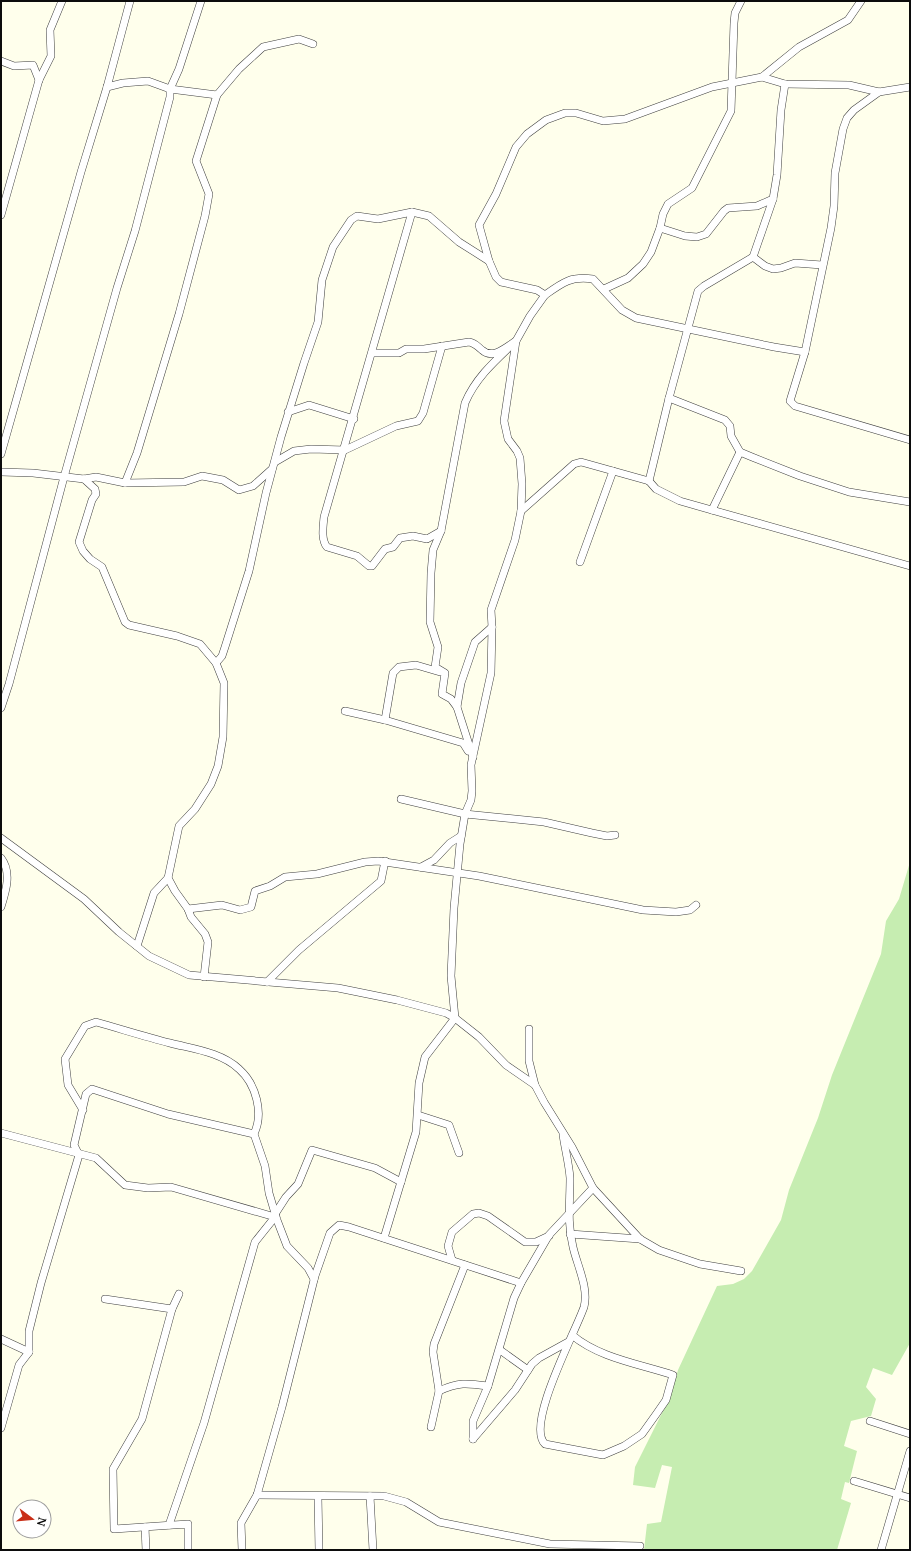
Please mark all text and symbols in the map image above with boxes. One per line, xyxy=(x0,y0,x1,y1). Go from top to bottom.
north arrow xyxy=(12,1499,52,1539)
text: N xyxy=(34,1516,50,1528)

